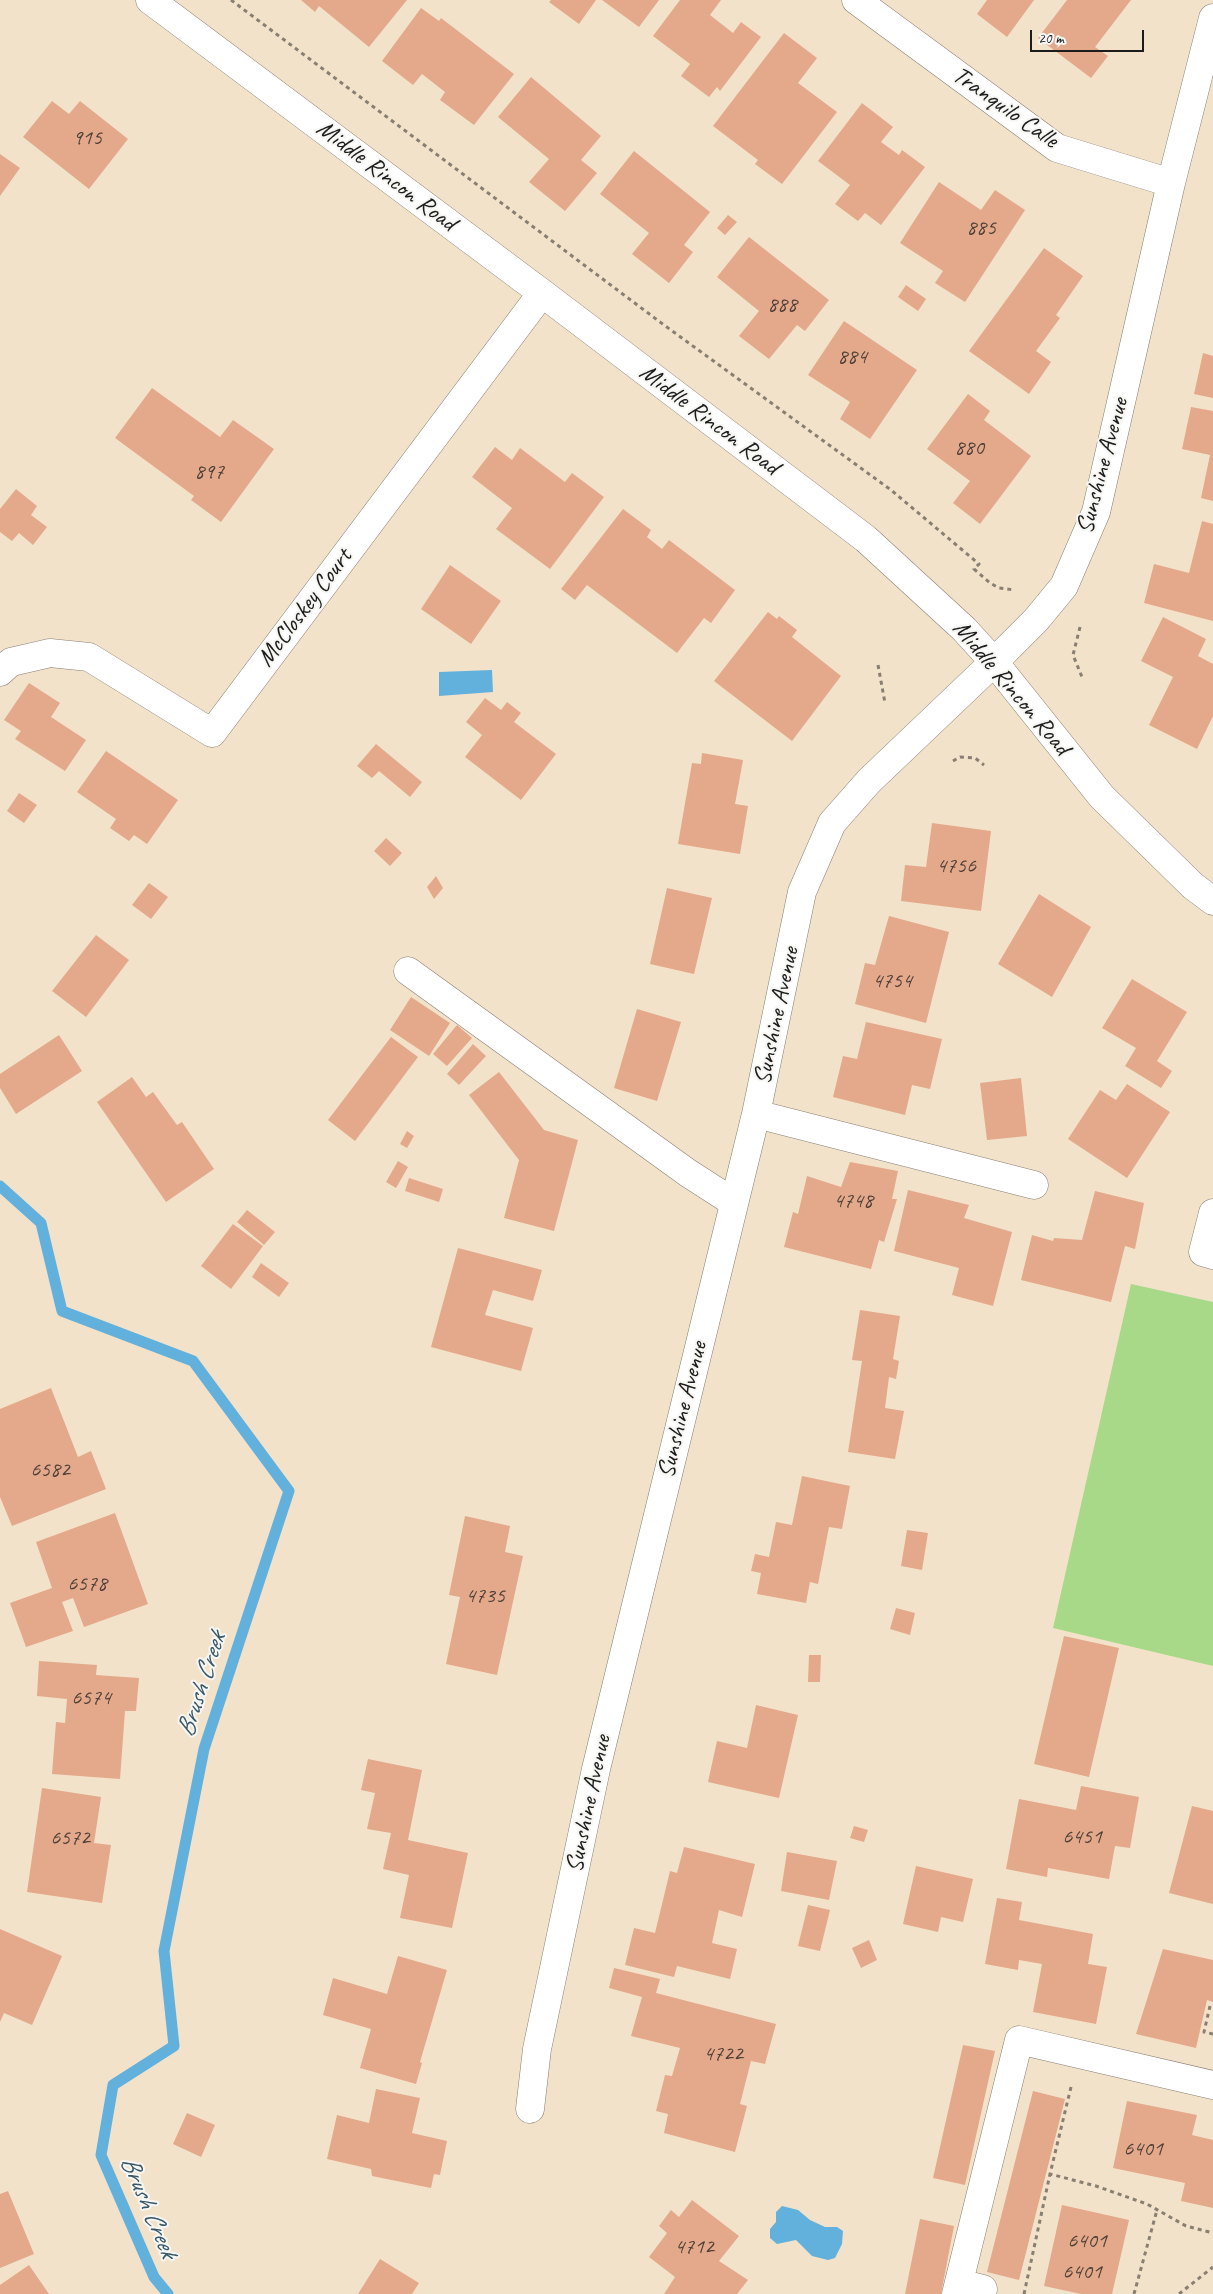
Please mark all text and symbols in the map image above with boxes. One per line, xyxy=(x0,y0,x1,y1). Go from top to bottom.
scale bar xyxy=(1033,20,1147,52)
text: 20 m xyxy=(1038,29,1064,48)
street label: Tranquilo Calle xyxy=(946,61,1064,155)
street label: Middle Rincon Road xyxy=(310,114,462,238)
house number: 915 xyxy=(72,125,102,151)
house number: 885 xyxy=(966,215,996,241)
house number: 888 xyxy=(767,292,797,318)
house number: 884 xyxy=(837,344,867,370)
street label: Middle Rincon Road xyxy=(633,358,785,482)
street label: Sunshine Avenue xyxy=(1070,395,1136,537)
house number: 880 xyxy=(954,435,984,461)
house number: 897 xyxy=(194,459,224,485)
street label: McCloskey Court xyxy=(251,543,359,673)
street label: Middle Rincon Road xyxy=(946,614,1076,762)
house number: 4756 xyxy=(936,853,976,879)
street label: Sunshine Avenue xyxy=(748,945,806,1087)
house number: 4754 xyxy=(872,968,912,994)
house number: 4748 xyxy=(833,1188,873,1214)
street label: Sunshine Avenue xyxy=(652,1339,714,1481)
house number: 6582 xyxy=(30,1457,70,1483)
house number: 6578 xyxy=(67,1571,107,1597)
house number: 4735 xyxy=(465,1583,505,1609)
water label: Brush Creek xyxy=(171,1629,233,1741)
house number: 6574 xyxy=(71,1685,111,1711)
street label: Sunshine Avenue xyxy=(560,1733,618,1875)
house number: 6451 xyxy=(1062,1824,1102,1850)
house number: 6572 xyxy=(50,1825,90,1851)
house number: 4722 xyxy=(703,2041,743,2067)
house number: 6401 xyxy=(1123,2136,1163,2162)
water label: Brush Creek xyxy=(113,2151,183,2263)
house number: 6401 xyxy=(1067,2228,1107,2254)
house number: 4712 xyxy=(674,2234,714,2260)
house number: 6401 xyxy=(1062,2259,1102,2285)

